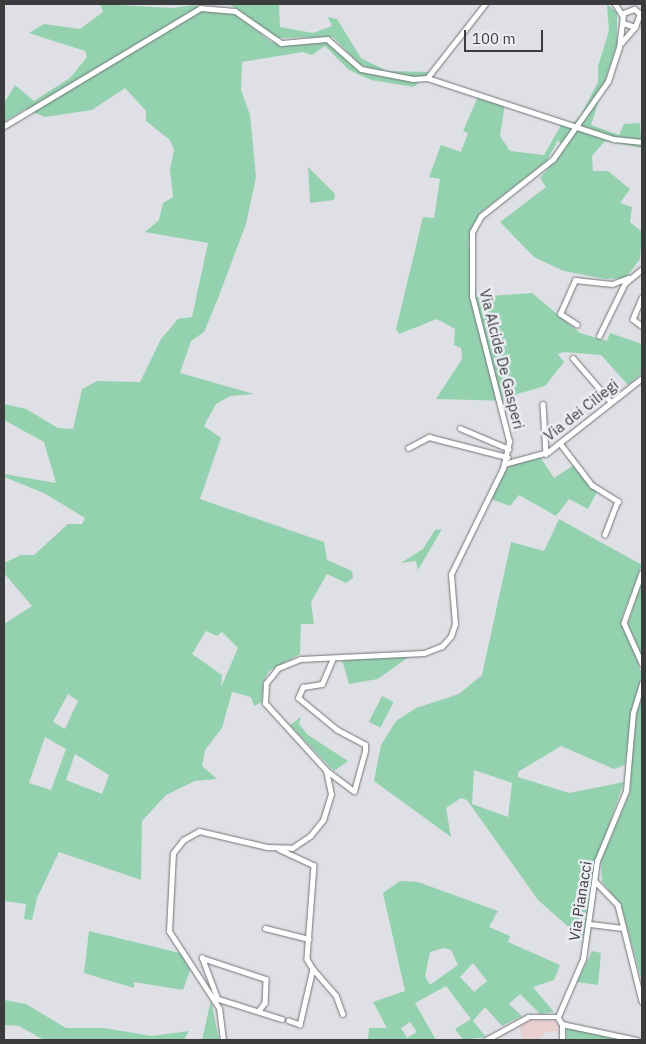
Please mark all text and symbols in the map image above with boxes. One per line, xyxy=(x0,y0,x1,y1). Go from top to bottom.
scale bar xyxy=(466,20,545,52)
text: 100 m xyxy=(472,29,516,48)
street label: Via Alcide De Gasperi xyxy=(476,287,528,431)
street label: Via dei Ciliegi xyxy=(540,375,622,445)
street label: Via Pianacci xyxy=(565,860,595,942)

